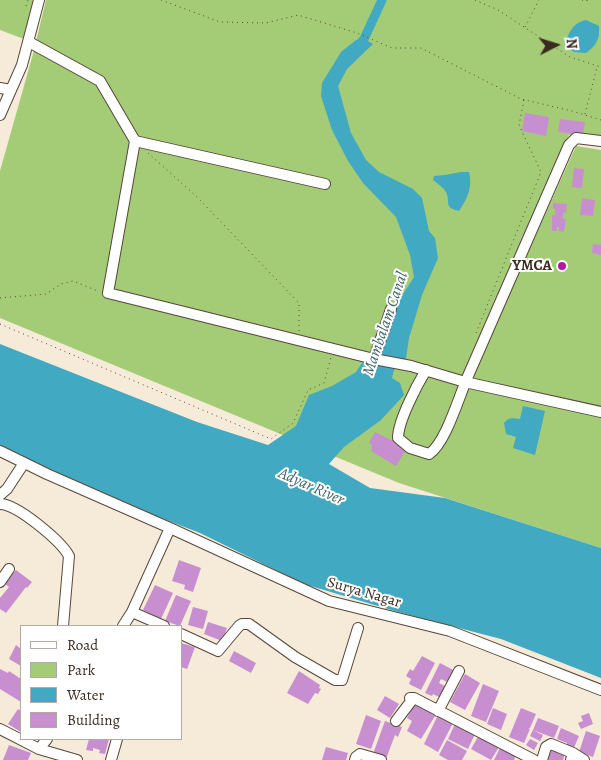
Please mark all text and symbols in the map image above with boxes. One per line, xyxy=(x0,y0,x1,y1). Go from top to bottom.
north arrow xyxy=(531,20,581,70)
text: N xyxy=(562,38,581,50)
place label: YMCA xyxy=(512,257,552,275)
marker: YMCA xyxy=(556,260,568,272)
water label: Mambalam Canal xyxy=(359,270,413,378)
water label: Adyar River xyxy=(275,464,347,510)
street label: Surya Nagar xyxy=(325,574,403,612)
legend xyxy=(20,625,182,740)
text: Road xyxy=(67,635,98,655)
text: Park xyxy=(67,660,95,680)
text: Water xyxy=(67,685,104,705)
text: Building xyxy=(67,710,120,730)

